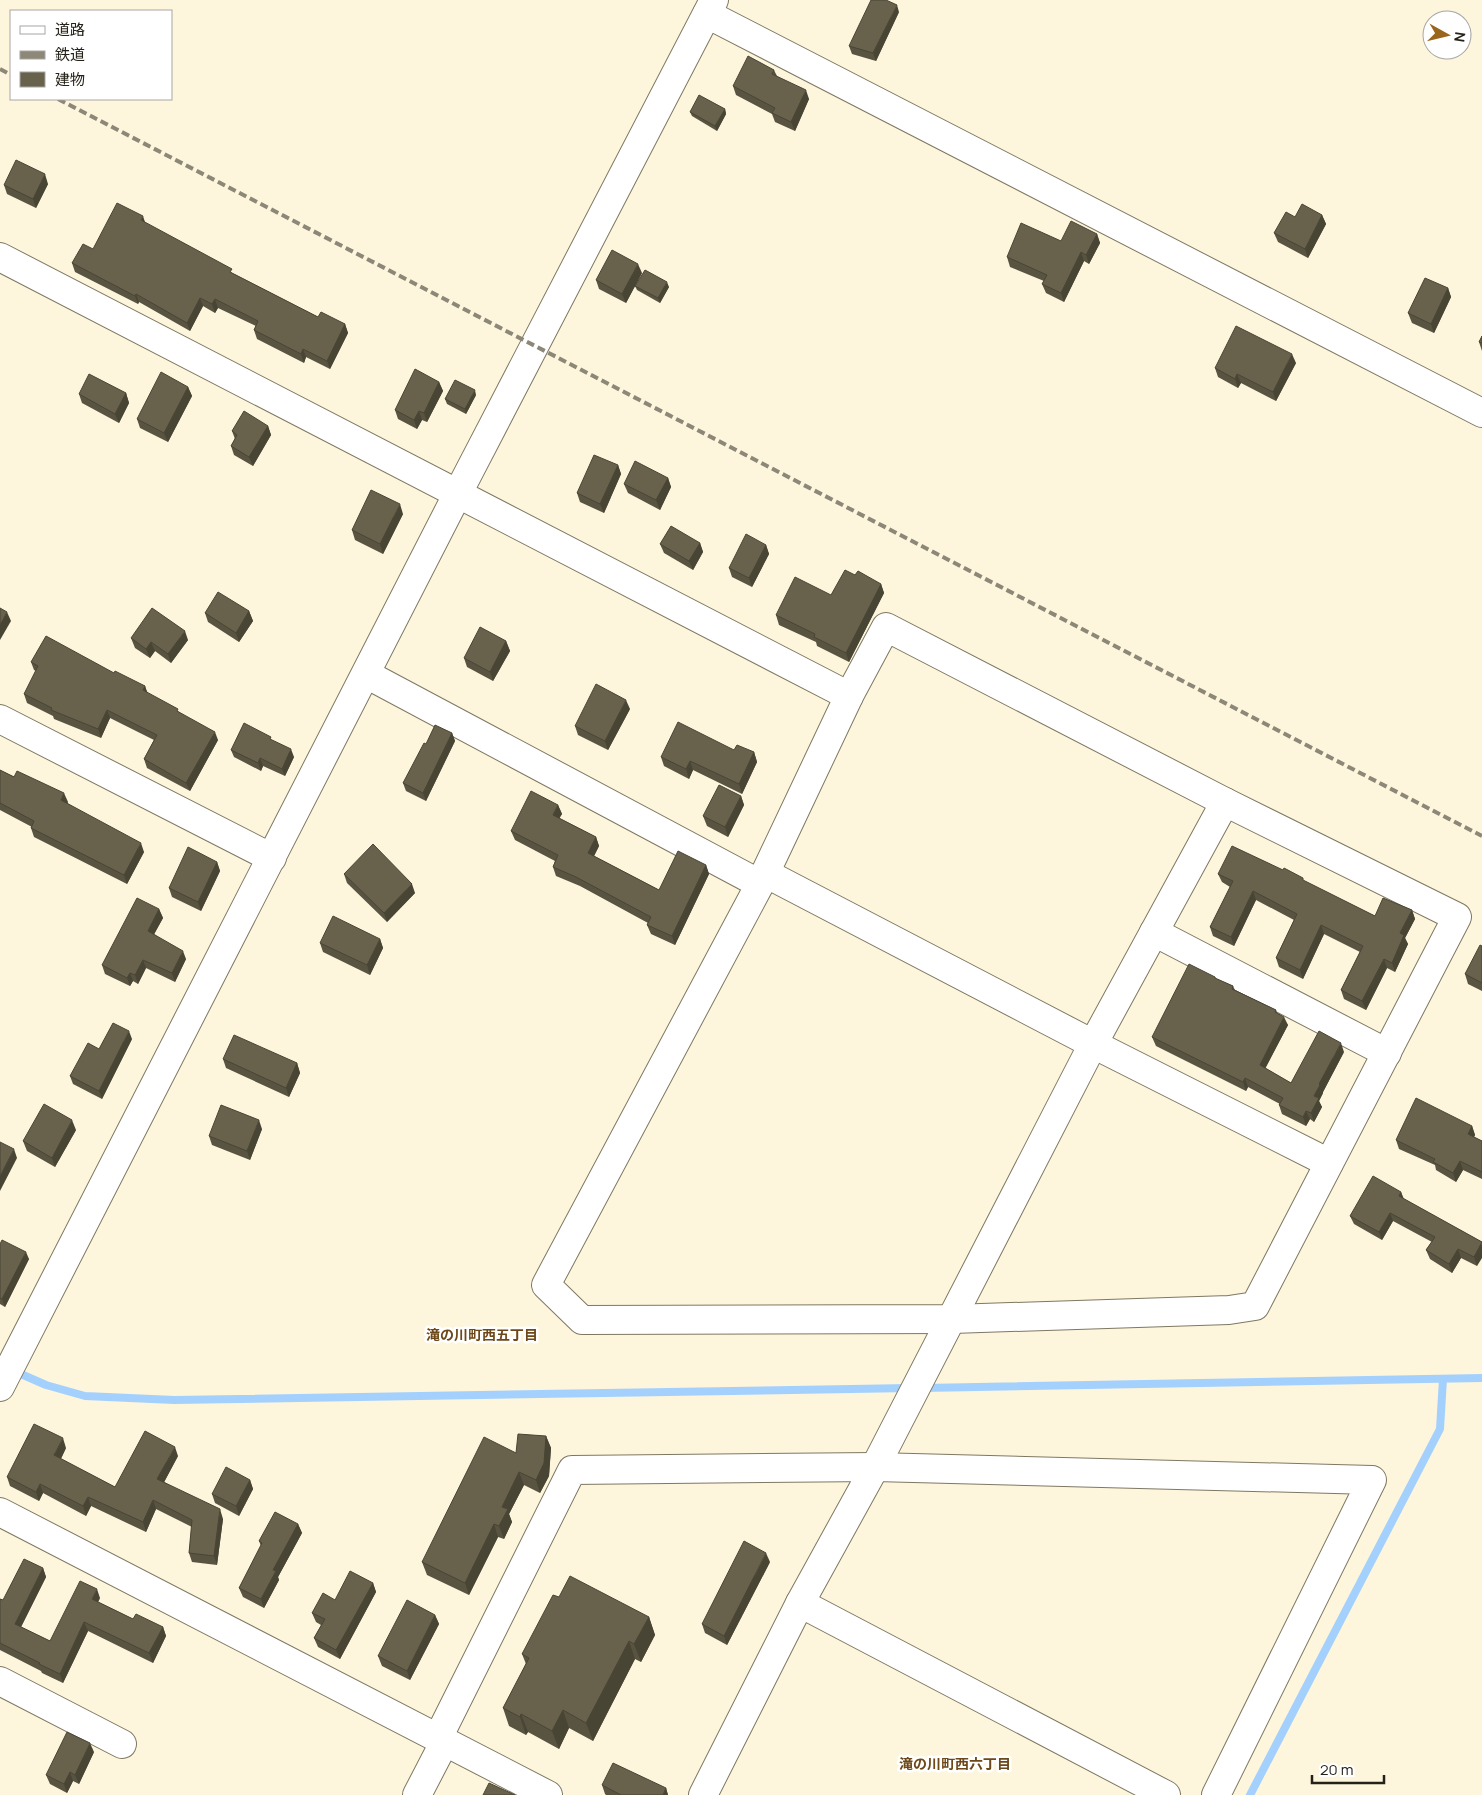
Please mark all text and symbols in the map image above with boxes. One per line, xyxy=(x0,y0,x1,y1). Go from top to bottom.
legend xyxy=(10,10,172,100)
north arrow xyxy=(1422,10,1472,60)
text: 道路 xyxy=(55,19,85,40)
text: N xyxy=(1450,31,1470,43)
text: 鉄道 xyxy=(55,44,85,65)
text: 建物 xyxy=(55,69,85,90)
district label: 滝の川町西五丁目 xyxy=(426,1325,538,1344)
scale bar xyxy=(1312,1752,1384,1784)
district label: 滝の川町西六丁目 xyxy=(899,1754,1011,1773)
text: 20 m xyxy=(1320,1759,1353,1780)

